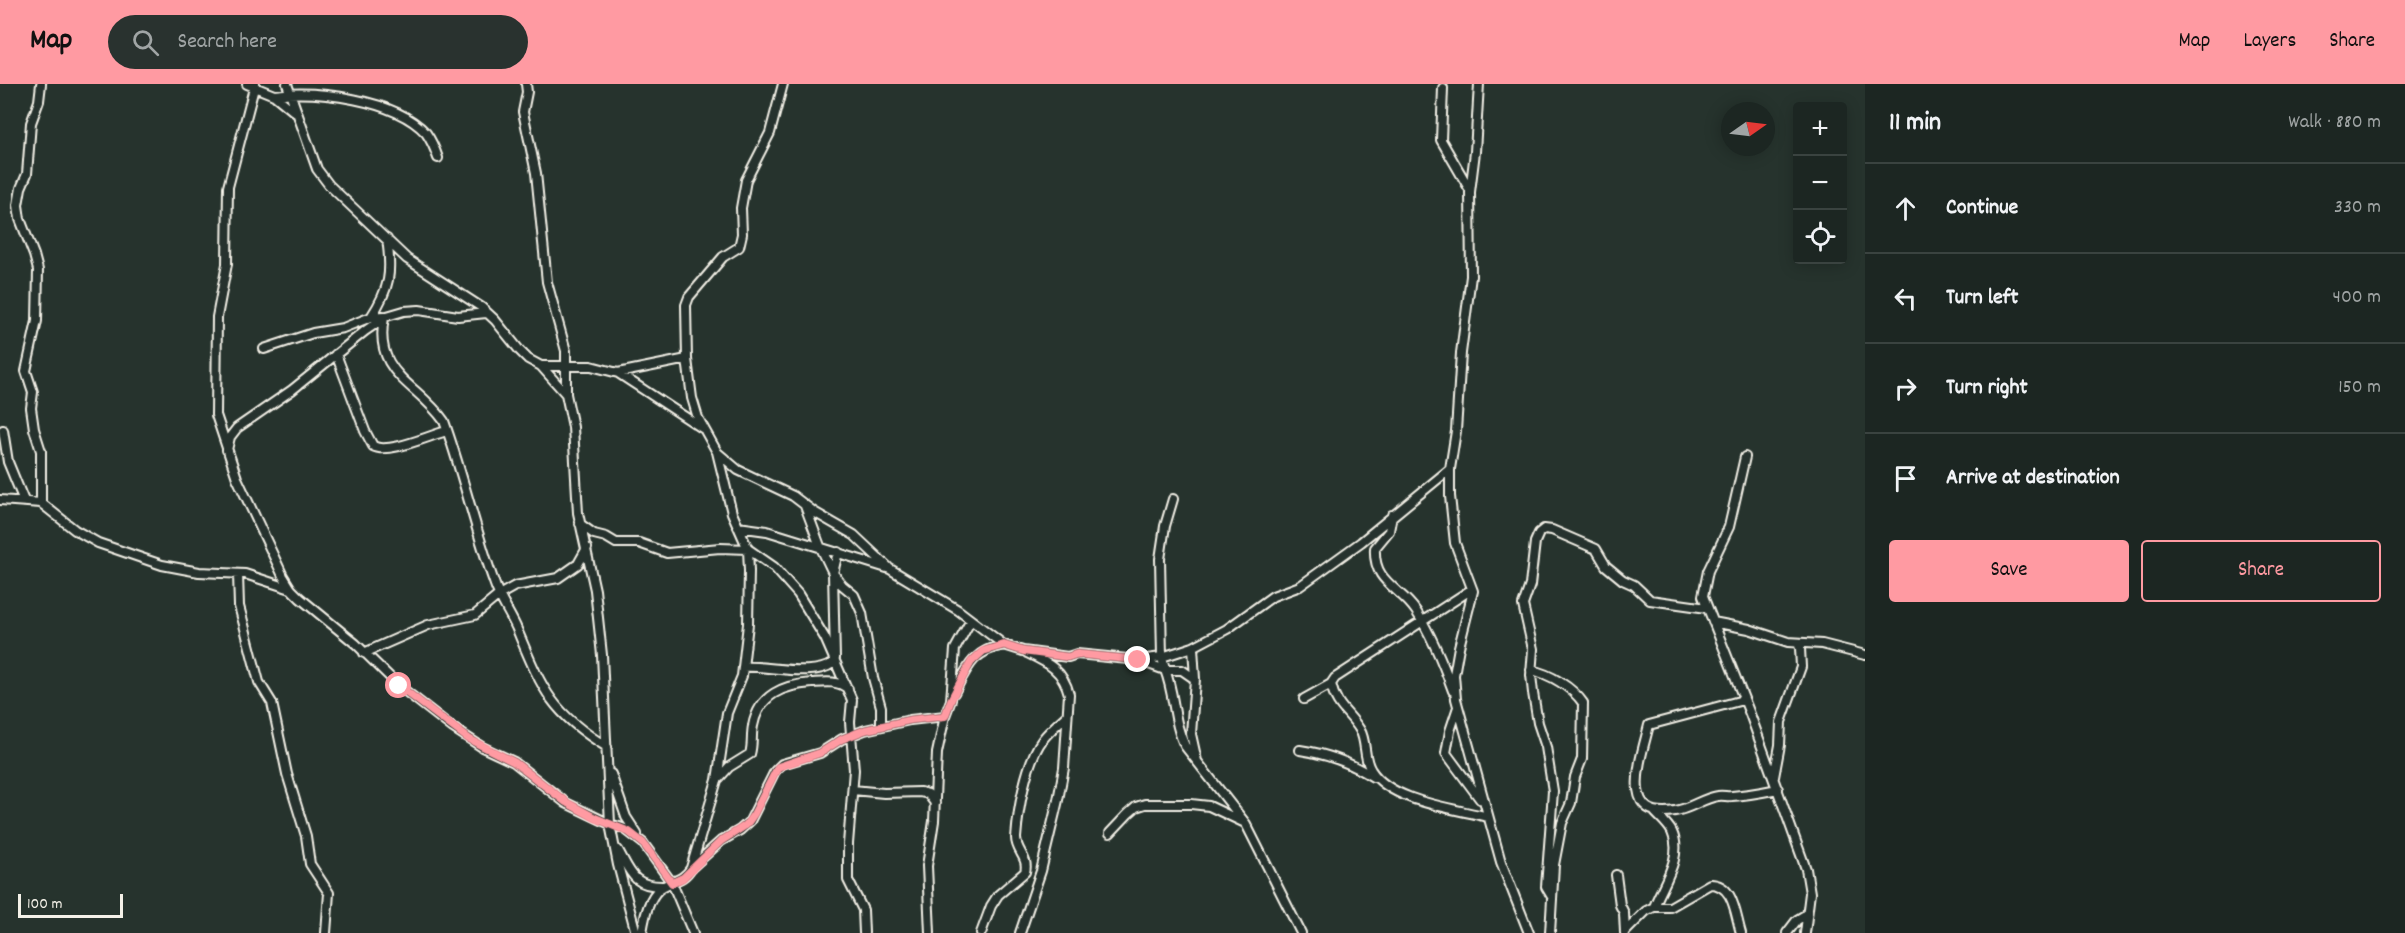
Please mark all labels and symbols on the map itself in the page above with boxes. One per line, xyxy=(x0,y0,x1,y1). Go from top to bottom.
north arrow xyxy=(1721,102,1775,156)
route end xyxy=(1124,646,1150,672)
route start xyxy=(385,672,411,698)
scale bar xyxy=(18,891,123,918)

